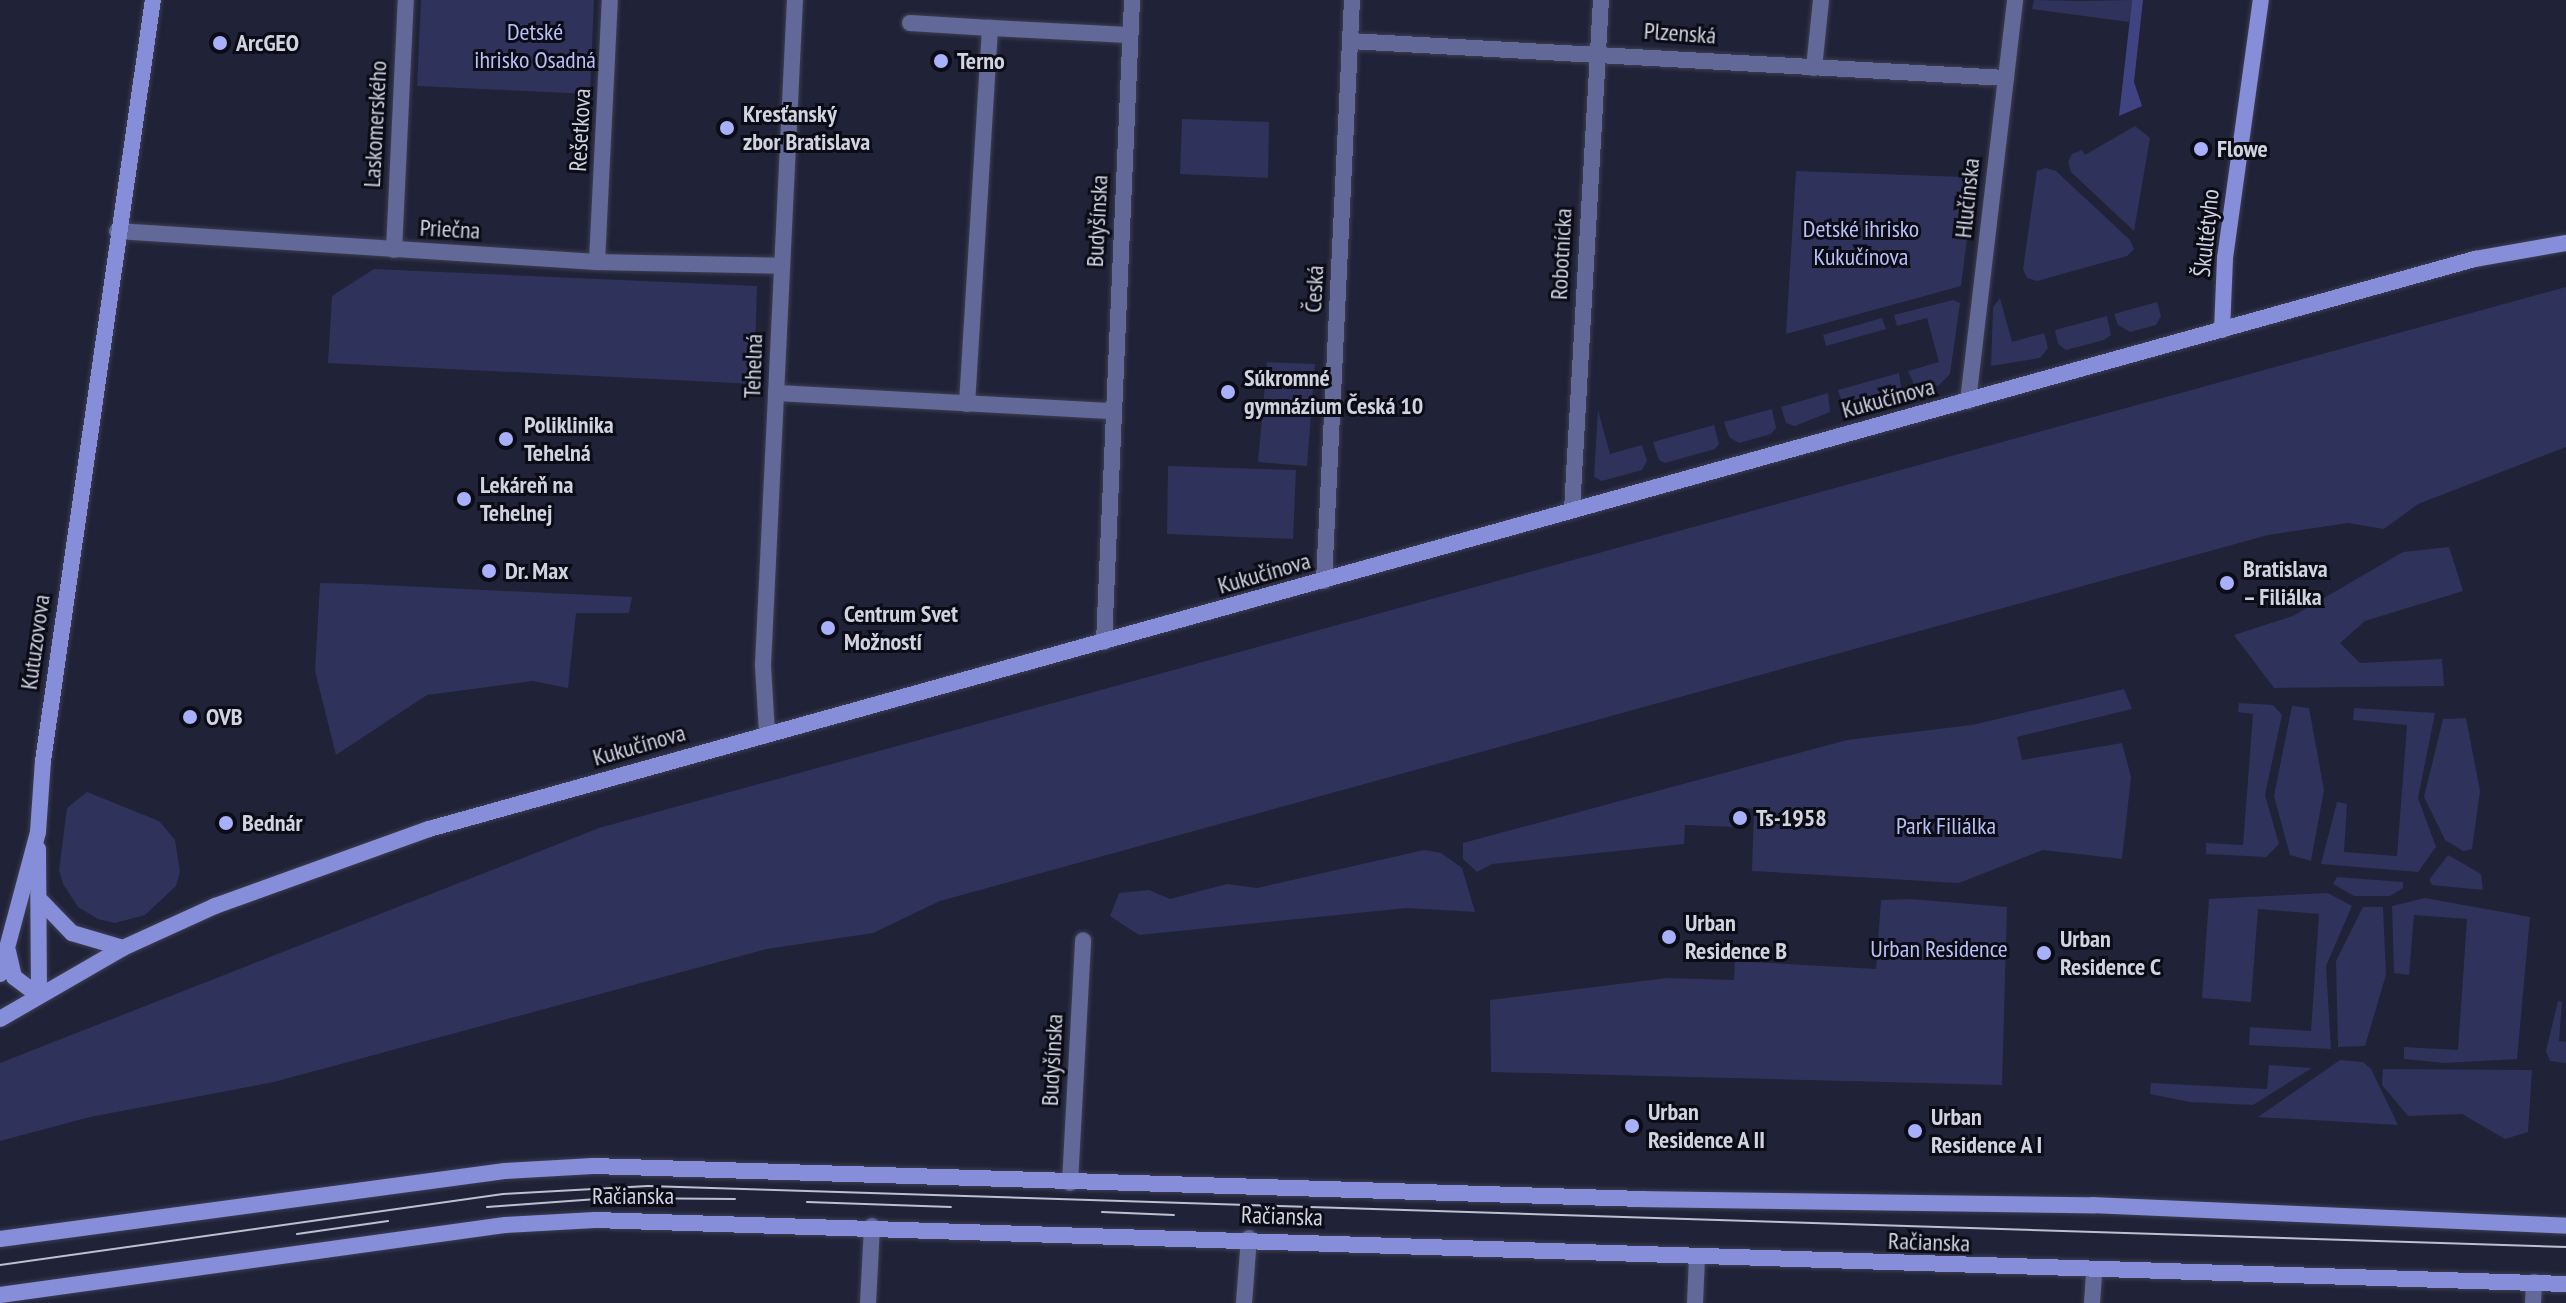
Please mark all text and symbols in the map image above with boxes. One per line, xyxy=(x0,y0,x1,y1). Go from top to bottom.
street label: Plzenská xyxy=(1643,16,1717,50)
park label: Detské ihrisko Osadná xyxy=(474,18,596,74)
place label: ArcGEO xyxy=(236,29,299,57)
marker: ArcGEO xyxy=(211,34,229,52)
place label: Terno xyxy=(957,47,1005,75)
marker: Terno xyxy=(932,52,950,70)
street label: Laskomerského xyxy=(357,60,393,188)
street label: Rešetkova xyxy=(563,88,597,172)
place label: Kresťanský zbor Bratislava xyxy=(743,100,870,156)
marker: Kresťanský zbor Bratislava xyxy=(718,119,736,137)
place label: Flowe xyxy=(2217,135,2268,163)
marker: Flowe xyxy=(2192,140,2210,158)
street label: Hlučínska xyxy=(1948,157,1986,239)
street label: Budyšínska xyxy=(1080,174,1114,268)
street label: Škultétyho xyxy=(2187,188,2225,278)
street label: Robotnícka xyxy=(1544,208,1578,300)
street label: Priečna xyxy=(419,213,481,245)
park label: Detské ihrisko Kukučínova xyxy=(1803,215,1919,271)
street label: Česká xyxy=(1298,265,1330,313)
street label: Tehelná xyxy=(737,333,769,399)
place label: Súkromné gymnázium Česká 10 xyxy=(1244,364,1424,420)
street label: Kukučínova xyxy=(1838,372,1938,424)
marker: Súkromné gymnázium Česká 10 xyxy=(1219,383,1237,401)
place label: Poliklinika Tehelná xyxy=(524,411,614,467)
marker: Poliklinika Tehelná xyxy=(495,428,517,450)
place label: Lekáreň na Tehelnej xyxy=(480,471,573,527)
marker: Lekáreň na Tehelnej xyxy=(455,490,473,508)
street label: Kukučínova xyxy=(1214,546,1314,600)
place label: Bratislava – Filiálka xyxy=(2243,555,2328,611)
place label: Dr. Max xyxy=(505,557,570,585)
marker: Dr. Max xyxy=(480,562,498,580)
marker: Bratislava – Filiálka xyxy=(2218,574,2236,592)
street label: Kutuzovova xyxy=(14,593,56,691)
place label: Centrum Svet Možností xyxy=(844,600,958,656)
marker: Centrum Svet Možností xyxy=(819,619,837,637)
place label: OVB xyxy=(206,703,243,731)
marker: OVB xyxy=(181,708,199,726)
street label: Kukučínova xyxy=(589,718,689,772)
place label: Ts-1958 xyxy=(1756,804,1827,832)
place label: Bednár xyxy=(242,809,302,837)
marker: Ts-1958 xyxy=(1731,809,1749,827)
park label: Park Filiálka xyxy=(1896,812,1996,840)
marker: Bednár xyxy=(217,814,235,832)
place label: Urban Residence B xyxy=(1685,909,1787,965)
place label: Urban Residence C xyxy=(2060,925,2161,981)
marker: Urban Residence B xyxy=(1660,928,1678,946)
park label: Urban Residence xyxy=(1870,935,2008,963)
marker: Urban Residence C xyxy=(2035,944,2053,962)
street label: Budyšínska xyxy=(1035,1013,1069,1107)
place label: Urban Residence A II xyxy=(1648,1098,1767,1154)
place label: Urban Residence A I xyxy=(1931,1103,2044,1159)
marker: Urban Residence A II xyxy=(1623,1117,1641,1135)
marker: Urban Residence A I xyxy=(1906,1122,1924,1140)
street label: Račianska xyxy=(592,1182,674,1210)
street label: Račianska xyxy=(1241,1200,1323,1232)
street label: Račianska xyxy=(1888,1226,1970,1258)

